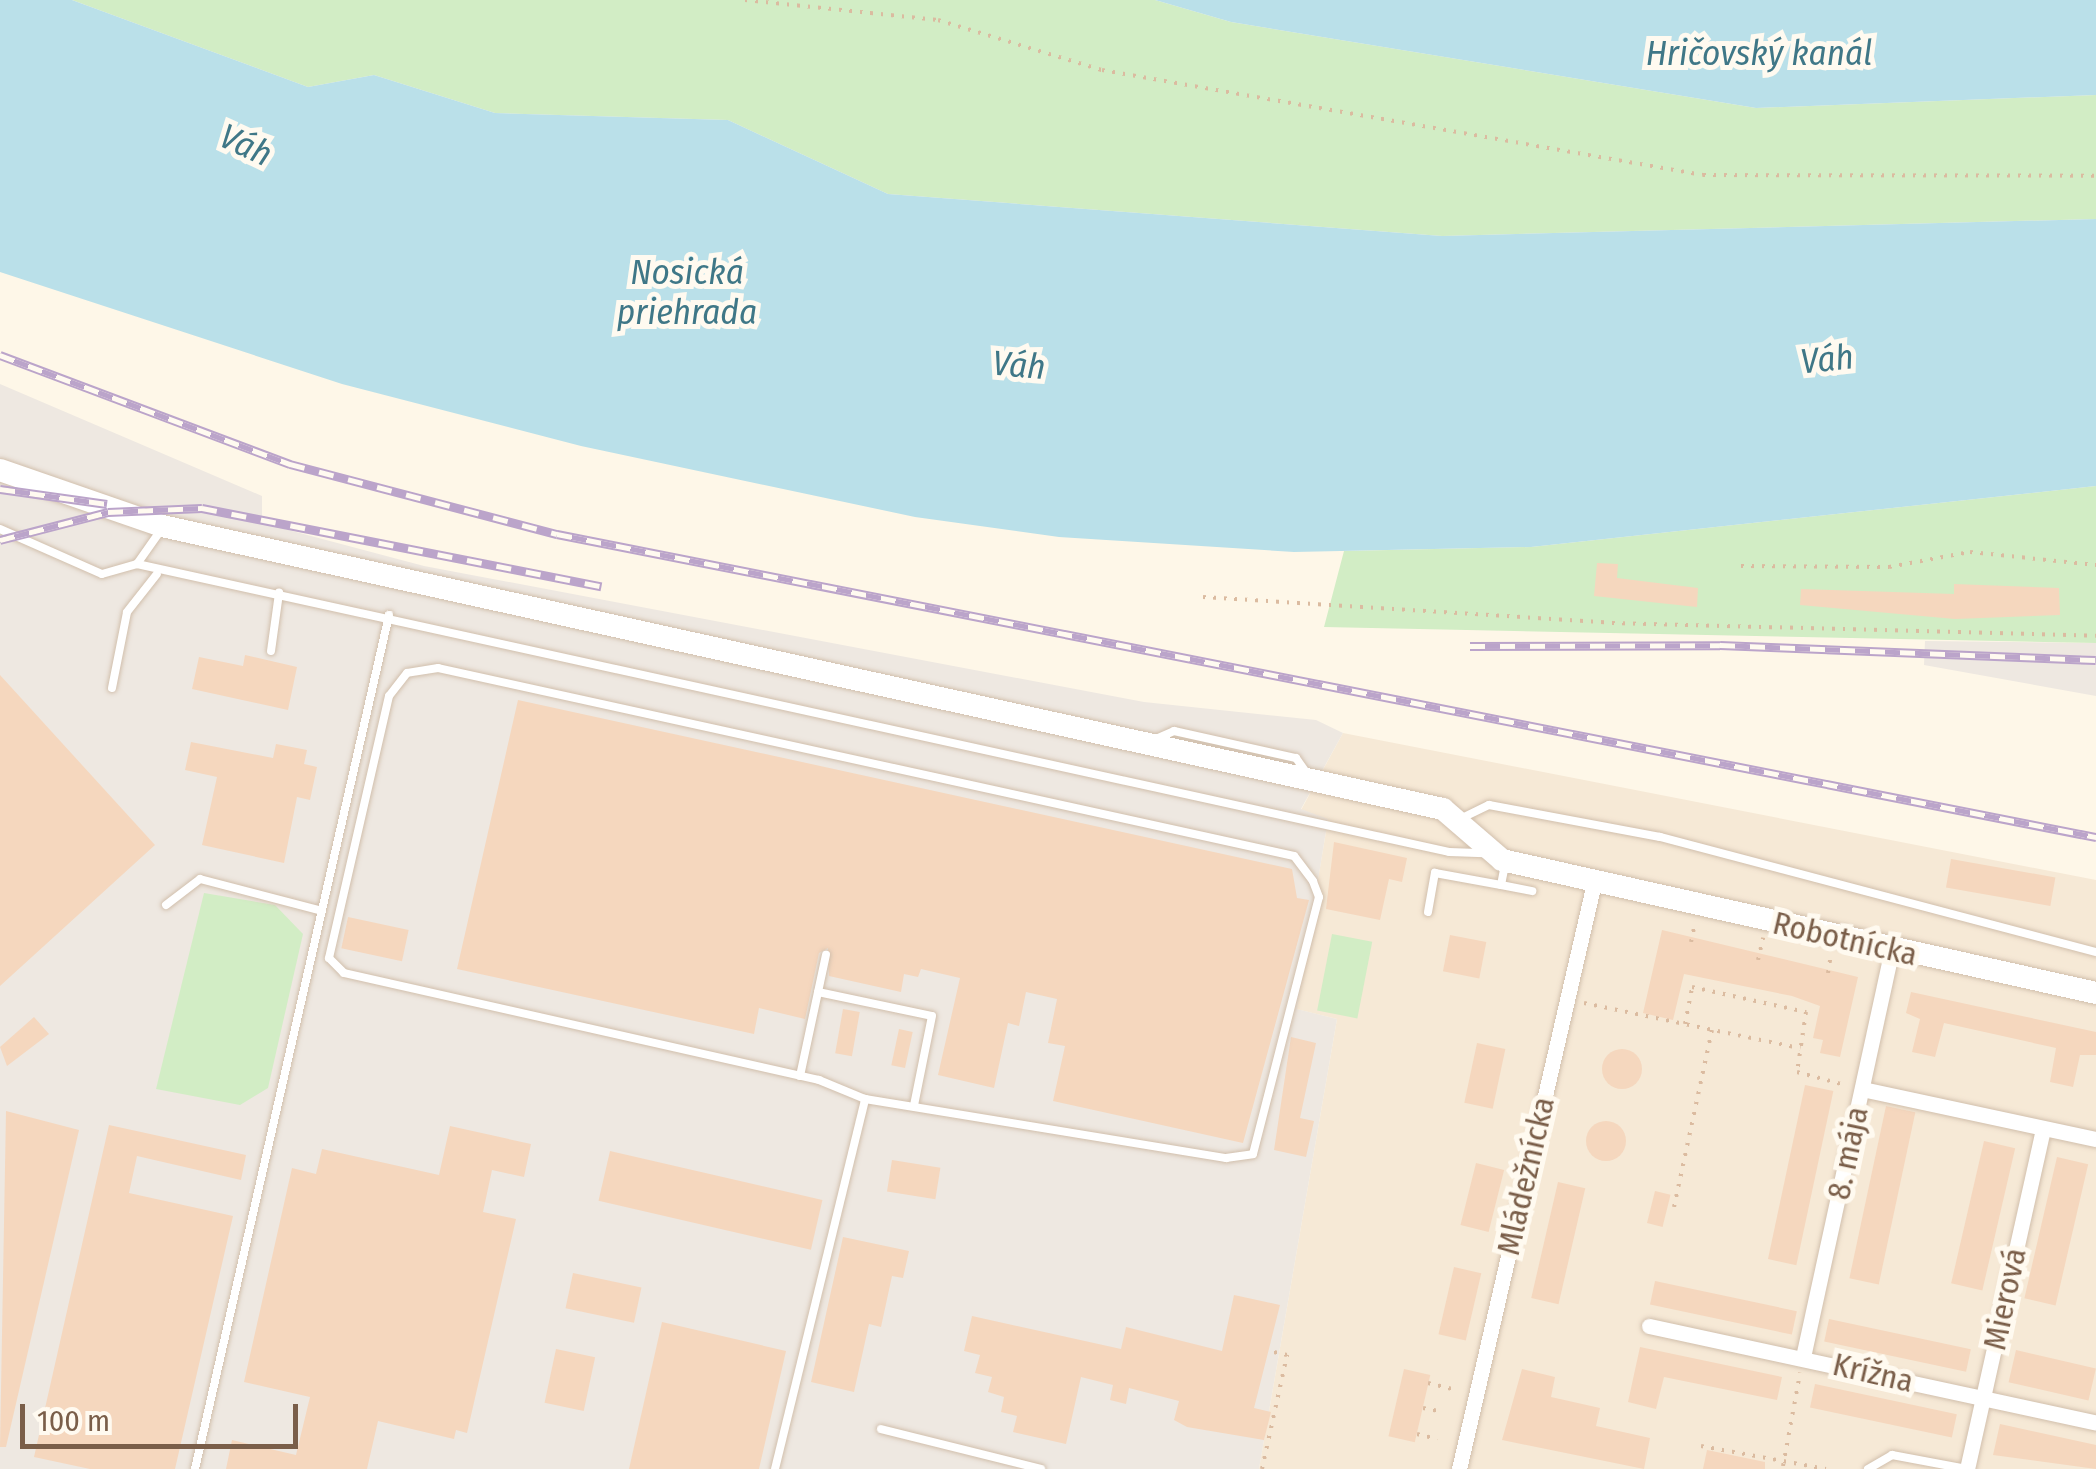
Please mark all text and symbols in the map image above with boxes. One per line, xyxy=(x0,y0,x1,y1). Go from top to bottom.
water label: Hričovský kanál xyxy=(1646,32,1872,74)
water label: Váh xyxy=(213,115,279,175)
water label: Nosická priehrada xyxy=(617,251,757,333)
water label: Váh xyxy=(1798,335,1856,383)
water label: Váh xyxy=(991,342,1047,388)
street label: Robotnícka xyxy=(1769,904,1921,974)
street label: Mládežnícka xyxy=(1489,1093,1563,1259)
street label: 8. mája xyxy=(1819,1103,1877,1203)
street label: Mierová xyxy=(1976,1245,2034,1353)
street label: Krížna xyxy=(1829,1345,1917,1401)
scale bar xyxy=(25,1384,302,1446)
text: 100 m xyxy=(37,1403,110,1439)

